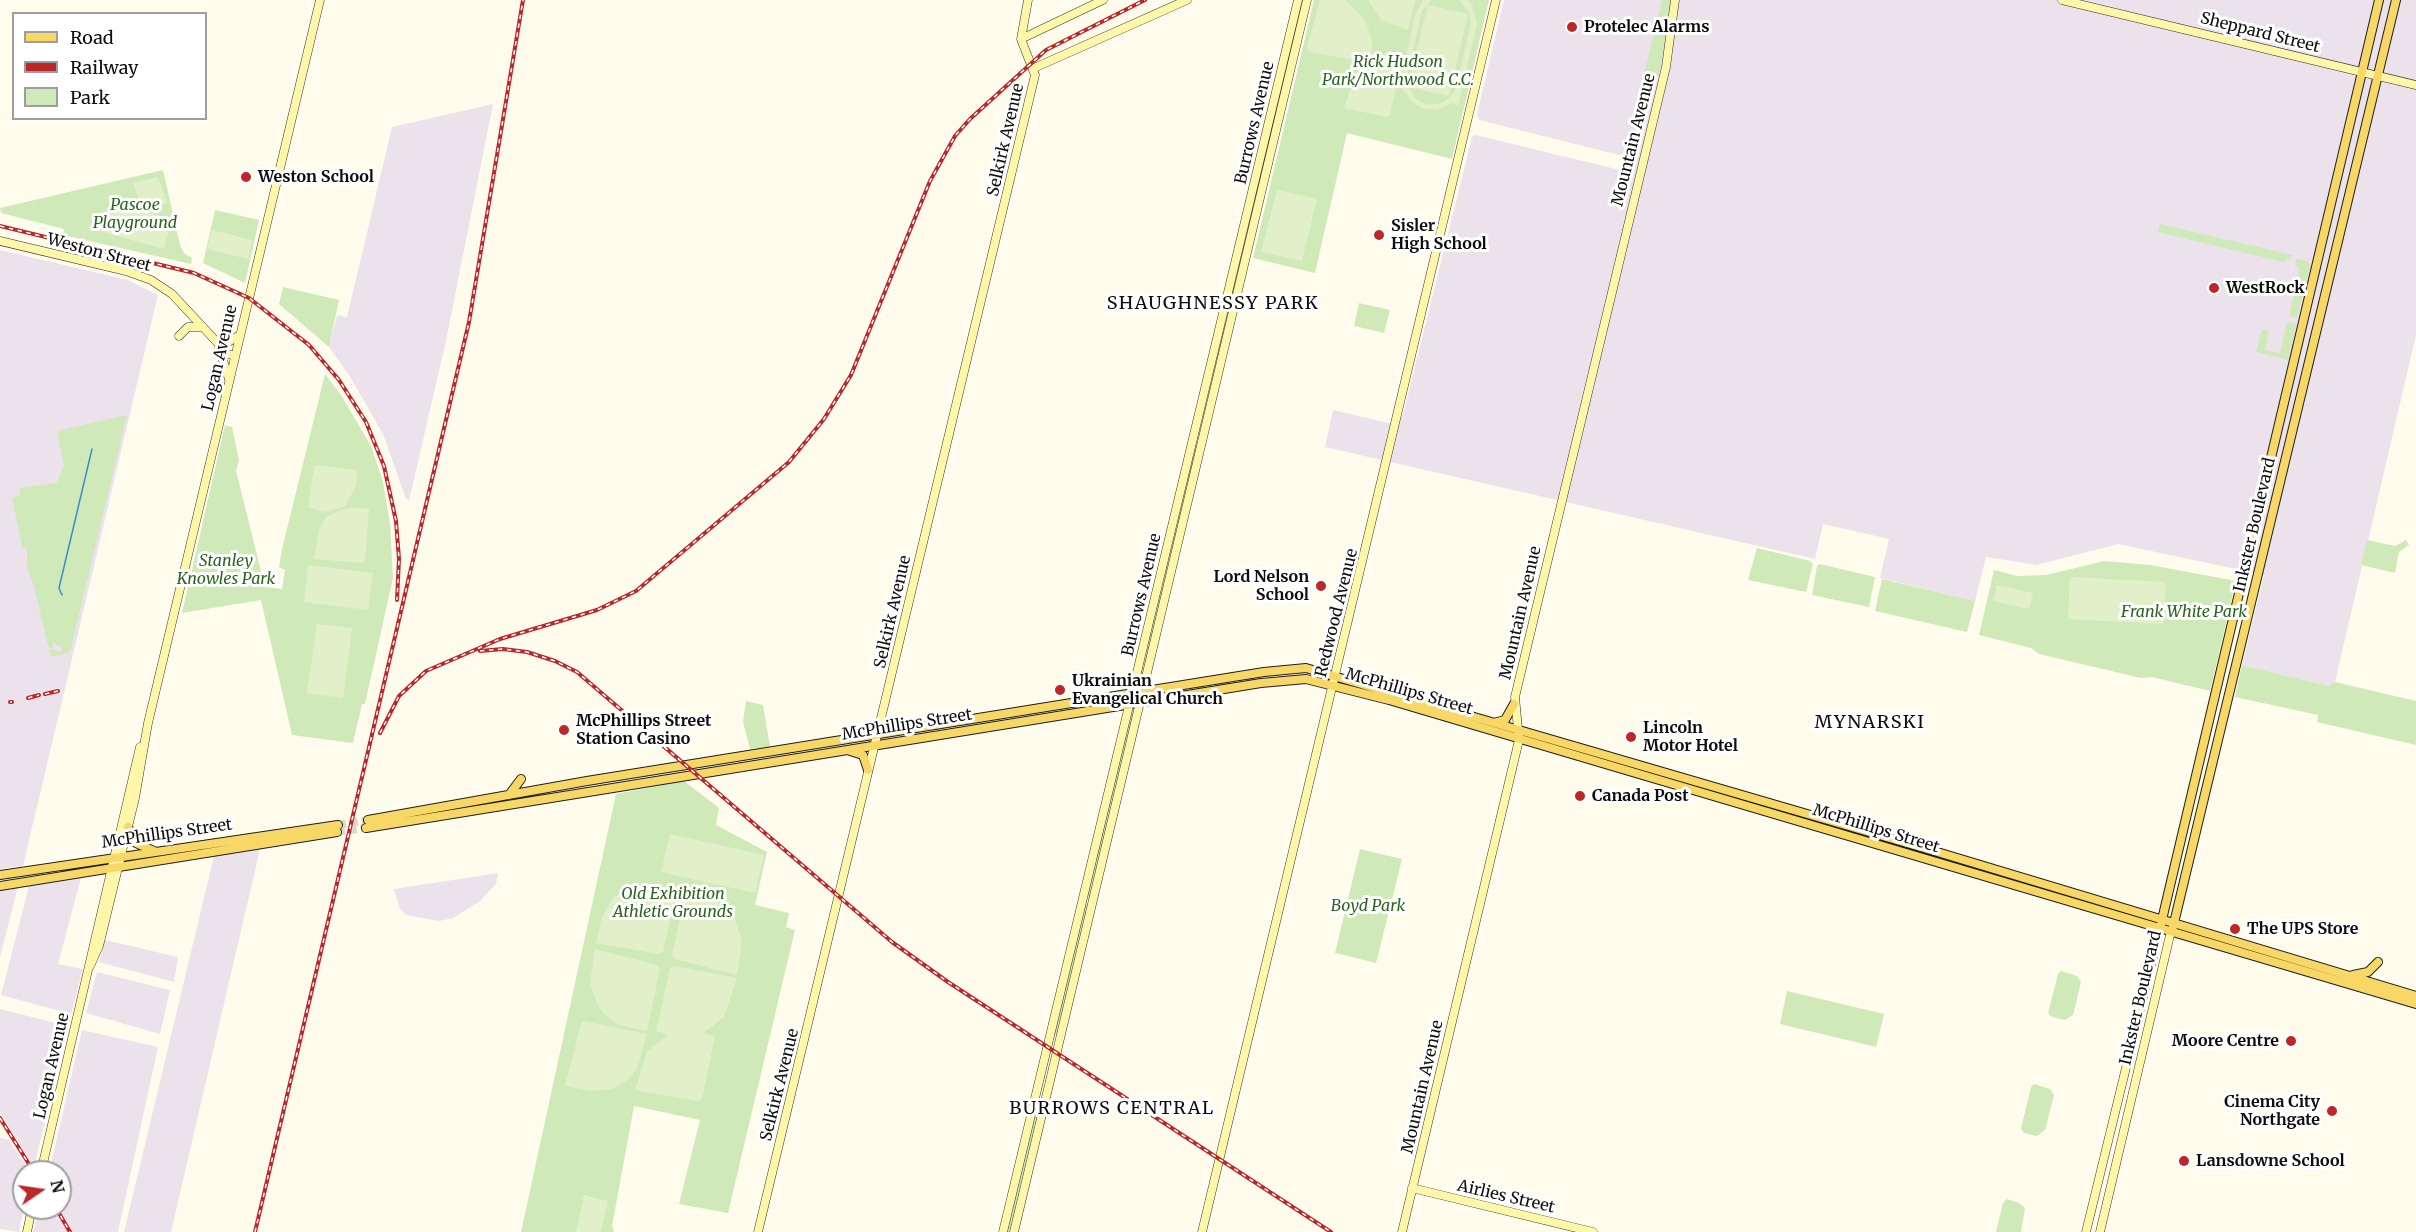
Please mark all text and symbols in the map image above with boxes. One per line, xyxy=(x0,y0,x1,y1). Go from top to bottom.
street label: Sheppard Street xyxy=(2198,9,2322,57)
legend xyxy=(12,12,207,120)
place label: Protelec Alarms xyxy=(1584,17,1709,37)
marker: Protelec Alarms xyxy=(1565,20,1579,34)
text: Road xyxy=(70,26,114,49)
park label: Rick Hudson Park/Northwood C.C. xyxy=(1322,52,1474,90)
text: Railway xyxy=(70,56,138,79)
street label: Burrows Avenue xyxy=(1232,60,1278,186)
street label: Mountain Avenue xyxy=(1608,72,1660,208)
street label: Selkirk Avenue xyxy=(984,82,1028,198)
text: Park xyxy=(70,86,110,109)
place label: Weston School xyxy=(258,167,374,187)
marker: Weston School xyxy=(239,170,253,184)
park label: Pascoe Playground xyxy=(93,195,177,233)
place label: Sisler High School xyxy=(1391,216,1487,254)
marker: Sisler High School xyxy=(1372,228,1386,242)
street label: Weston Street xyxy=(45,230,153,276)
place label: WestRock xyxy=(2226,278,2305,298)
marker: WestRock xyxy=(2207,281,2221,295)
district label: SHAUGHNESSY PARK xyxy=(1107,293,1319,315)
street label: Logan Avenue xyxy=(198,303,242,413)
street label: Inkster Boulevard xyxy=(2230,456,2280,594)
street label: Burrows Avenue xyxy=(1119,532,1165,658)
street label: Mountain Avenue xyxy=(1496,545,1546,681)
street label: Redwood Avenue xyxy=(1312,547,1362,679)
park label: Stanley Knowles Park xyxy=(177,551,275,589)
street label: Selkirk Avenue xyxy=(871,554,915,670)
place label: Lord Nelson School xyxy=(1213,567,1309,605)
marker: Lord Nelson School xyxy=(1314,579,1328,593)
park label: Frank White Park xyxy=(2121,602,2247,622)
street label: McPhillips Street xyxy=(1343,665,1475,719)
place label: Ukrainian Evangelical Church xyxy=(1072,671,1223,709)
marker: Ukrainian Evangelical Church xyxy=(1053,683,1067,697)
street label: McPhillips Street xyxy=(841,705,973,745)
place label: McPhillips Street Station Casino xyxy=(576,711,712,749)
district label: MYNARSKI xyxy=(1815,712,1925,734)
place label: Lincoln Motor Hotel xyxy=(1643,718,1738,756)
marker: McPhillips Street Station Casino xyxy=(557,723,571,737)
marker: Lincoln Motor Hotel xyxy=(1624,730,1638,744)
place label: Canada Post xyxy=(1592,786,1689,806)
marker: Canada Post xyxy=(1573,789,1587,803)
street label: McPhillips Street xyxy=(1810,801,1942,857)
street label: McPhillips Street xyxy=(101,815,233,853)
park label: Old Exhibition Athletic Grounds xyxy=(613,884,733,922)
park label: Boyd Park xyxy=(1331,896,1405,916)
place label: The UPS Store xyxy=(2247,919,2358,939)
marker: The UPS Store xyxy=(2228,922,2242,936)
street label: Inkster Boulevard xyxy=(2116,929,2166,1067)
street label: Logan Avenue xyxy=(30,1011,74,1121)
street label: Mountain Avenue xyxy=(1398,1019,1448,1155)
street label: Selkirk Avenue xyxy=(757,1027,803,1143)
place label: Moore Centre xyxy=(2172,1031,2279,1051)
marker: Moore Centre xyxy=(2284,1034,2298,1048)
place label: Cinema City Northgate xyxy=(2224,1092,2320,1130)
district label: BURROWS CENTRAL xyxy=(1009,1098,1215,1120)
marker: Cinema City Northgate xyxy=(2325,1104,2339,1118)
place label: Lansdowne School xyxy=(2196,1151,2345,1171)
marker: Lansdowne School xyxy=(2177,1154,2191,1168)
north arrow xyxy=(12,1160,72,1220)
street label: Airlies Street xyxy=(1455,1176,1557,1218)
text: N xyxy=(46,1178,69,1195)

